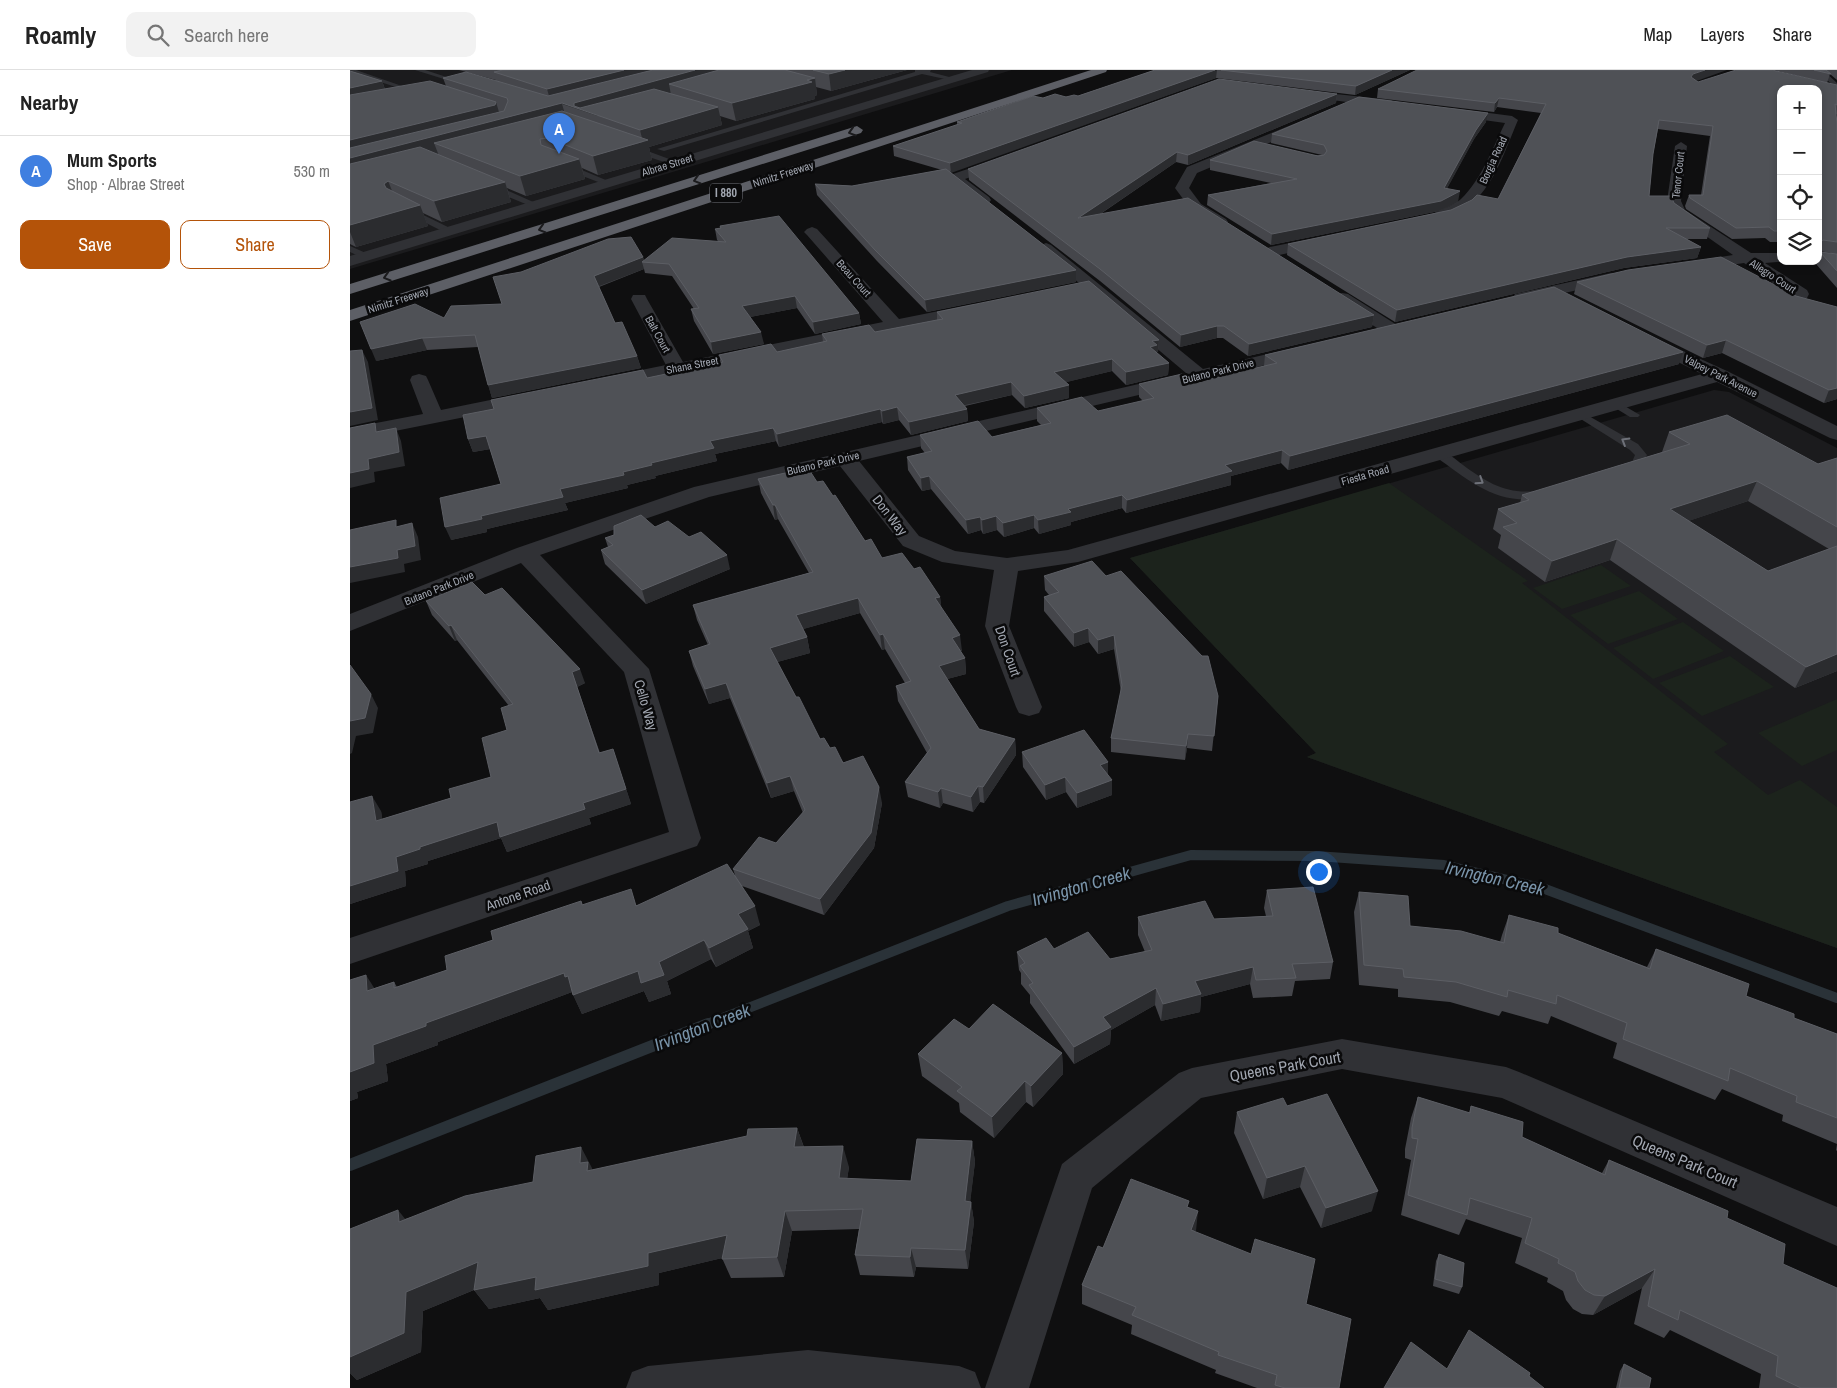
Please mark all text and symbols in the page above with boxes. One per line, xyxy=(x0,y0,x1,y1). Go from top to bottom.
search box xyxy=(126,12,476,57)
text: Roamly xyxy=(25,19,96,51)
icon: search xyxy=(144,21,172,49)
text: Search here xyxy=(184,22,269,48)
text: Map xyxy=(1644,22,1672,47)
text: Layers xyxy=(1700,22,1745,47)
text: Share xyxy=(1773,22,1812,47)
map controls xyxy=(1777,85,1822,265)
button: + xyxy=(1777,85,1822,130)
text: Nearby xyxy=(20,88,78,117)
pin: A xyxy=(543,113,575,154)
one-way arrow xyxy=(849,126,857,136)
button: − xyxy=(1777,130,1822,175)
street label: Borgia Road xyxy=(1476,134,1510,186)
text: Mum Sports xyxy=(67,147,157,173)
street label: Albrae Street xyxy=(639,150,695,180)
street label: Tenor Court xyxy=(1669,150,1687,199)
street label: Nimitz Freeway xyxy=(751,157,816,190)
text: A xyxy=(31,160,41,182)
text: 530 m xyxy=(294,160,330,182)
text: Shop · Albrae Street xyxy=(67,173,184,195)
one-way arrow xyxy=(694,175,702,185)
button: locate xyxy=(1777,175,1822,220)
road number: I 880 xyxy=(710,184,742,202)
button: Save xyxy=(20,220,170,269)
button: Share xyxy=(180,220,330,269)
button: layers xyxy=(1777,220,1822,265)
one-way arrow xyxy=(539,223,547,233)
street label: Allegro Court xyxy=(1746,255,1799,296)
street label: Beau Court xyxy=(834,256,875,300)
one-way arrow xyxy=(384,272,392,282)
street label: Nimitz Freeway xyxy=(366,283,431,316)
street label: Balt Court xyxy=(642,313,674,355)
street label: Valpey Park Avenue xyxy=(1682,352,1760,400)
street label: Shana Street xyxy=(665,353,720,377)
street label: Butano Park Drive xyxy=(1181,355,1255,387)
one-way arrow xyxy=(1621,438,1630,448)
street label: Butano Park Drive xyxy=(786,448,860,478)
street label: Fiesta Road xyxy=(1339,461,1391,489)
one-way arrow xyxy=(1474,475,1484,484)
street label: Don Way xyxy=(869,491,912,539)
street label: Butano Park Drive xyxy=(402,568,476,608)
street label: Don Court xyxy=(991,623,1025,679)
street label: Cello Way xyxy=(630,678,662,733)
water label: Irvington Creek xyxy=(1443,854,1548,902)
your location xyxy=(1306,859,1332,885)
water label: Irvington Creek xyxy=(1029,860,1134,912)
street label: Antone Road xyxy=(482,876,553,915)
water label: Irvington Creek xyxy=(650,997,754,1057)
street label: Queens Park Court xyxy=(1228,1045,1343,1087)
street label: Queens Park Court xyxy=(1629,1129,1741,1193)

